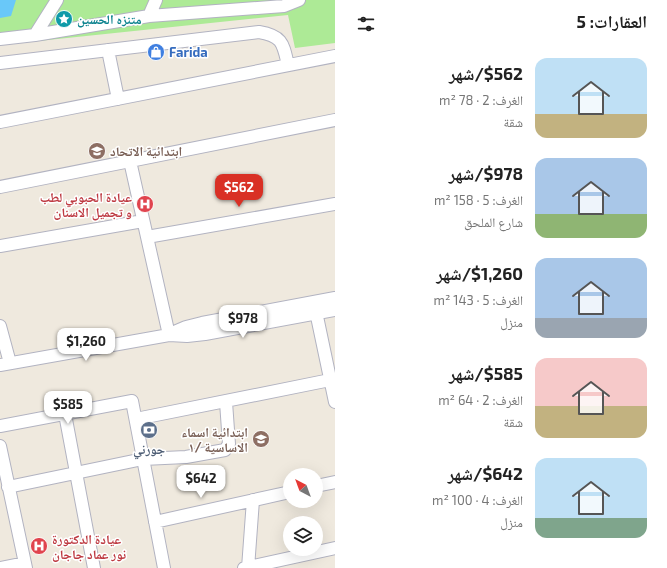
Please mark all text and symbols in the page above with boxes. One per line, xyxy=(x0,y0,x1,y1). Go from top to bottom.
place icon: متنزه الحسين xyxy=(54,9,74,29)
place label: متنزه الحسين xyxy=(77,11,142,28)
text: العقارات: 5 xyxy=(577,11,647,31)
icon: filters xyxy=(355,13,377,35)
shop icon: Farida xyxy=(146,42,166,62)
place label: Farida xyxy=(169,44,208,60)
text: $562/شهر xyxy=(449,63,523,83)
icon: home xyxy=(567,74,615,122)
text: الغرف: 2 · 78 m² xyxy=(439,92,523,108)
text: شقة xyxy=(504,114,523,130)
school or university icon: ابتدائية الاتحاد xyxy=(87,141,107,161)
place label: ابتدائية الاتحاد xyxy=(110,143,182,159)
text: $978/شهر xyxy=(449,163,523,183)
pin: $562 xyxy=(215,174,263,208)
icon: home xyxy=(567,174,615,222)
text: $562 xyxy=(224,179,254,195)
place label: عيادة الحبوبي لطب و تجميل الاسنان xyxy=(40,189,132,221)
text: الغرف: 5 · 158 m² xyxy=(434,192,523,208)
hospital icon: عيادة الحبوبي لطب و تجميل الاسنان xyxy=(135,194,155,214)
text: شارع الملحق xyxy=(464,214,523,230)
text: $1,260/شهر xyxy=(436,263,523,283)
icon: home xyxy=(567,274,615,322)
text: الغرف: 5 · 143 m² xyxy=(434,292,523,308)
pin: $978 xyxy=(219,305,267,339)
text: $978 xyxy=(228,310,258,326)
text: منزل xyxy=(500,314,523,330)
pin: $1,260 xyxy=(53,328,119,362)
text: $1,260 xyxy=(66,333,106,349)
text: $585/شهر xyxy=(449,363,523,383)
icon: home xyxy=(567,374,615,422)
pin: $585 xyxy=(44,391,92,425)
text: الغرف: 2 · 64 m² xyxy=(438,392,523,408)
text: $585 xyxy=(53,396,83,412)
text: شقة xyxy=(504,414,523,430)
bank icon: جورني xyxy=(139,420,159,440)
place label: ابتدائية اسماء الاساسية /١ xyxy=(181,424,248,455)
school or university icon: ابتدائية اسماء الاساسية /١ xyxy=(251,429,271,449)
place label: جورني xyxy=(133,441,165,460)
text: $642/شهر xyxy=(448,463,523,483)
pin: $642 xyxy=(177,465,225,499)
north arrow xyxy=(283,468,323,508)
map controls xyxy=(283,468,323,556)
text: $642 xyxy=(185,470,217,486)
icon: home xyxy=(567,474,615,522)
text: الغرف: 4 · 100 m² xyxy=(432,492,523,508)
text: منزل xyxy=(500,514,523,530)
button: layers xyxy=(283,516,323,556)
place label: عيادة الدكتورة نور عماد جاجان xyxy=(52,531,127,562)
hospital icon: عيادة الدكتورة نور عماد جاجان xyxy=(29,536,49,556)

